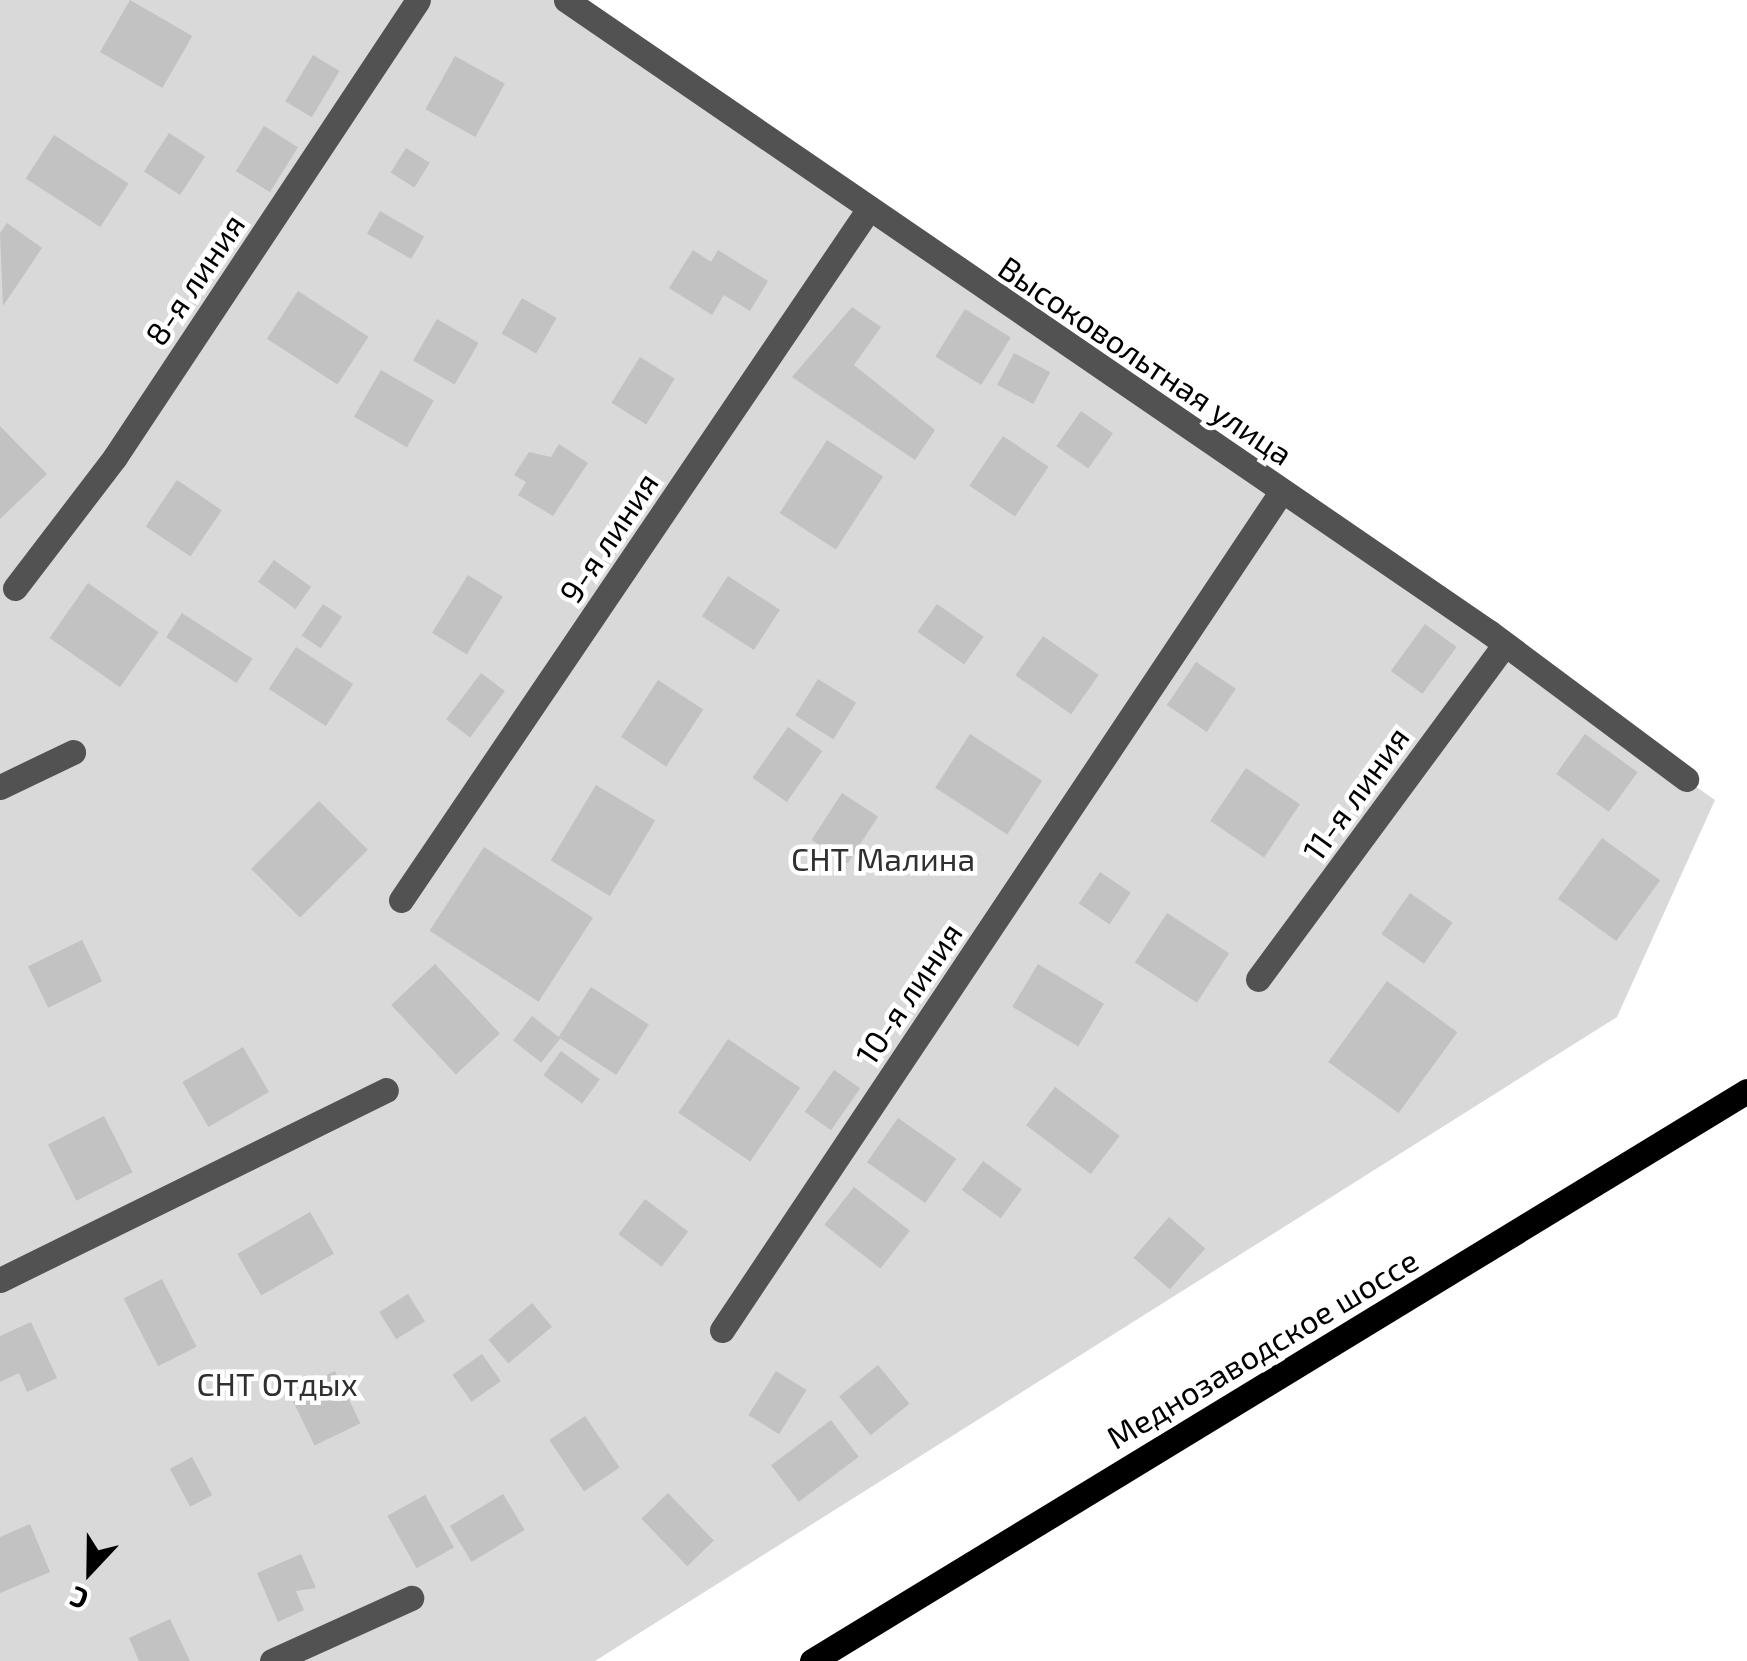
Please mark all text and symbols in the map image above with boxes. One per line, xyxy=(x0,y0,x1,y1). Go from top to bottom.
street label: 8-я линия xyxy=(136,206,252,352)
street label: Высоковольтная улица xyxy=(992,247,1300,473)
street label: 9-я линия xyxy=(550,465,666,609)
street label: 11-я линия xyxy=(1294,719,1416,867)
park label: СНТ Малина xyxy=(791,839,975,877)
street label: 10-я линия xyxy=(847,915,969,1071)
street label: Меднозаводское шоссе xyxy=(1099,1240,1425,1456)
park label: СНТ Отдых xyxy=(196,1364,358,1402)
north arrow xyxy=(40,1521,140,1621)
text: С xyxy=(65,1580,93,1618)

